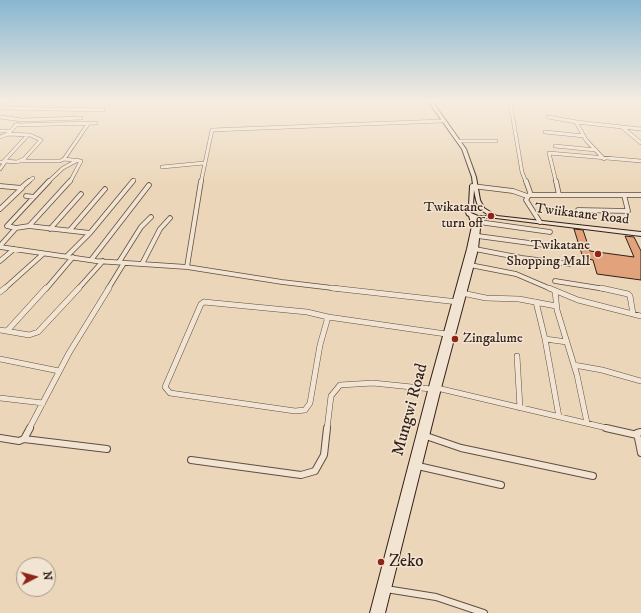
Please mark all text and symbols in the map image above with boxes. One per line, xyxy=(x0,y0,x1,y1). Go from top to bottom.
place label: Twikatane turn off xyxy=(424,200,483,232)
street label: Twiikatane Road xyxy=(534,201,630,229)
marker: Twikatane turn off xyxy=(486,211,496,221)
place label: Twikatane Shopping Mall xyxy=(507,238,590,270)
marker: Twikatane Shopping Mall xyxy=(593,249,603,259)
place label: Zingalume xyxy=(463,331,523,347)
marker: Zingalume xyxy=(450,334,460,344)
street label: Mungwi Road xyxy=(389,361,433,459)
place label: Zeko xyxy=(389,552,423,572)
north arrow xyxy=(16,557,56,597)
marker: Zeko xyxy=(376,557,386,567)
text: N xyxy=(40,571,54,581)

